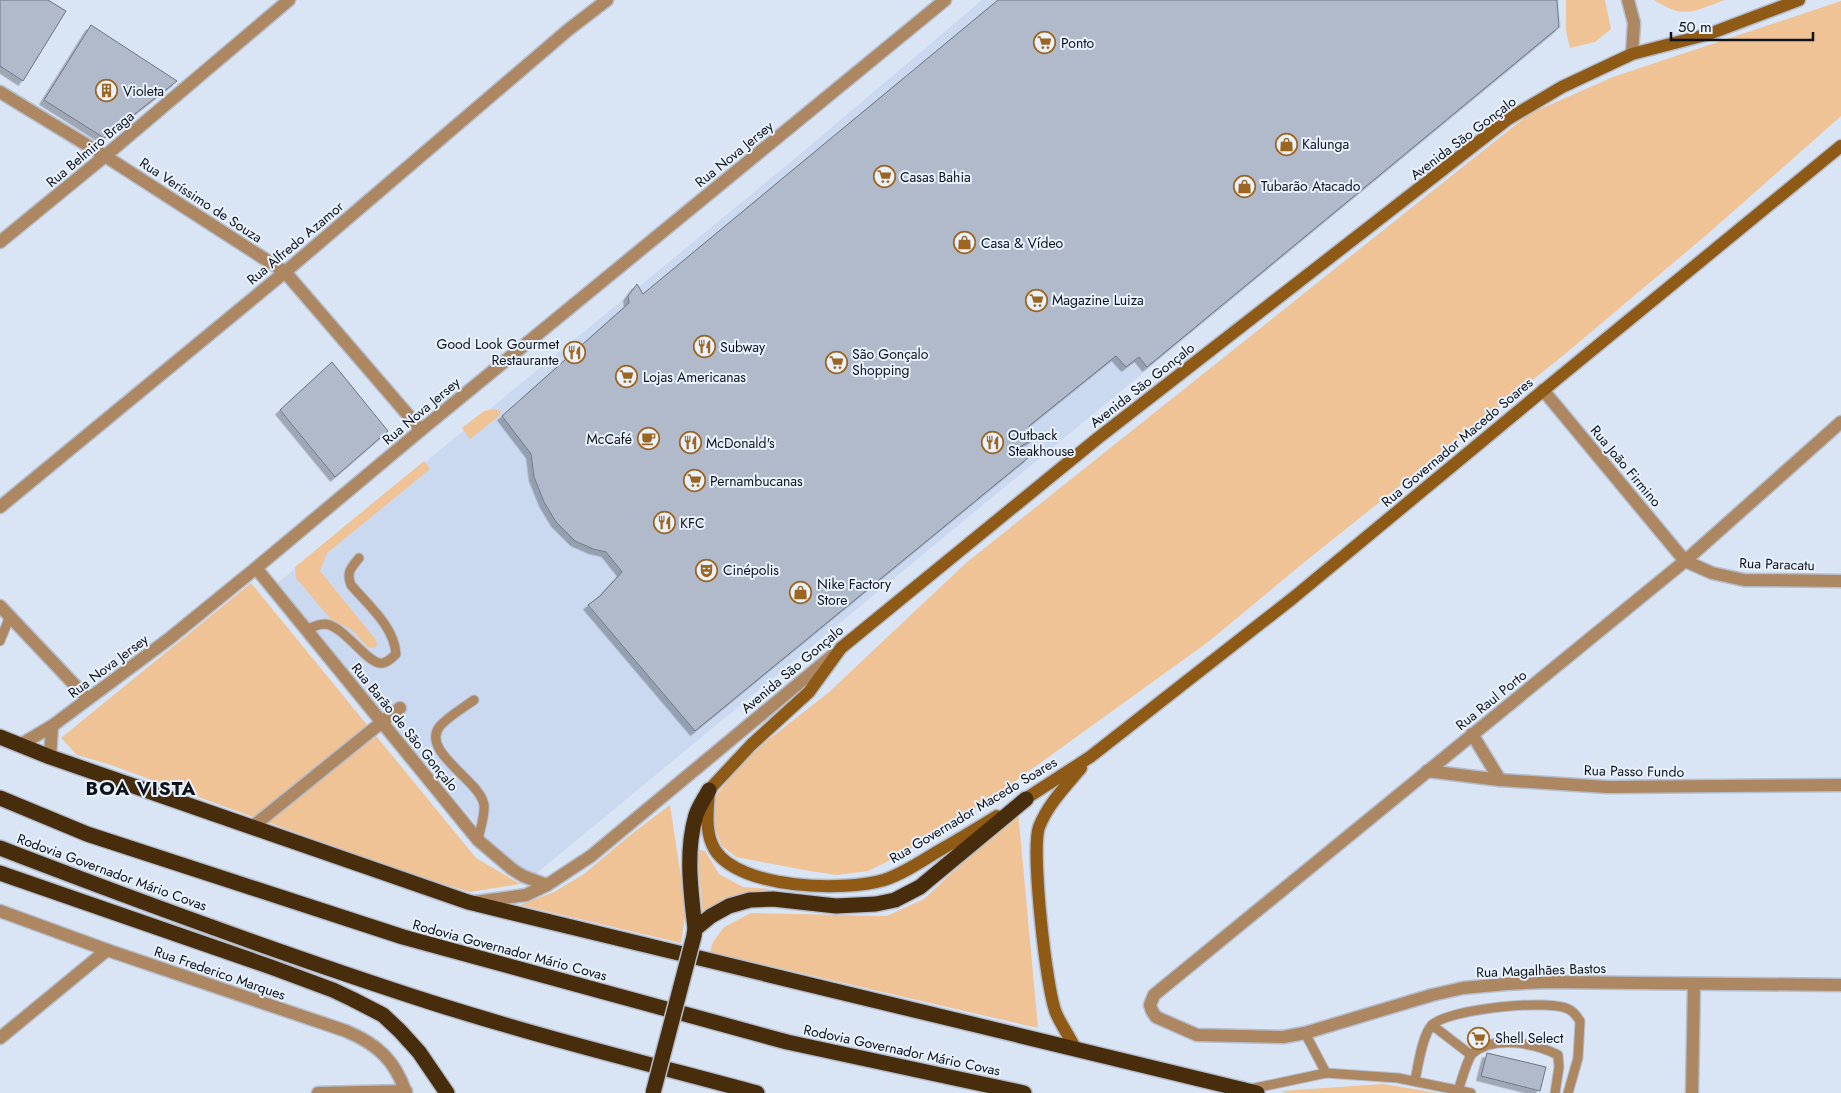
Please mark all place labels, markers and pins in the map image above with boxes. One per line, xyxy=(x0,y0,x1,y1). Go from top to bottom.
supermarket icon: Ponto xyxy=(1033,31,1057,55)
place label: Ponto xyxy=(1061,33,1095,53)
building icon: Violeta xyxy=(95,79,119,103)
place label: Violeta xyxy=(123,81,164,101)
shop icon: Kalunga xyxy=(1274,132,1298,156)
place label: Kalunga xyxy=(1302,134,1349,154)
supermarket icon: Casas Bahia xyxy=(872,165,896,189)
place label: Casas Bahia xyxy=(900,167,971,187)
shop icon: Tubarão Atacado xyxy=(1233,174,1257,198)
place label: Tubarão Atacado xyxy=(1261,176,1361,196)
shop icon: Casa & Vídeo xyxy=(953,231,977,255)
place label: Casa & Vídeo xyxy=(981,233,1064,253)
supermarket icon: Magazine Luiza xyxy=(1024,288,1048,312)
place label: Magazine Luiza xyxy=(1052,290,1144,310)
place label: Good Look Gourmet Restaurante xyxy=(437,334,560,370)
restaurant icon: Subway xyxy=(692,335,716,359)
place label: Subway xyxy=(720,337,766,357)
restaurant icon: Good Look Gourmet Restaurante xyxy=(563,340,587,364)
place label: São Gonçalo Shopping xyxy=(852,344,929,380)
supermarket icon: São Gonçalo Shopping xyxy=(824,350,848,374)
supermarket icon: Lojas Americanas xyxy=(615,365,639,389)
place label: Lojas Americanas xyxy=(643,367,746,387)
place label: Outback Steakhouse xyxy=(1008,425,1074,461)
cafe icon: McCafé xyxy=(636,427,660,451)
place label: McCafé xyxy=(586,429,632,449)
restaurant icon: McDonald's xyxy=(678,431,702,455)
restaurant icon: Outback Steakhouse xyxy=(980,431,1004,455)
place label: McDonald's xyxy=(706,433,775,453)
supermarket icon: Pernambucanas xyxy=(682,469,706,493)
place label: Pernambucanas xyxy=(710,471,803,491)
restaurant icon: KFC xyxy=(652,511,676,535)
place label: KFC xyxy=(680,513,705,533)
theatre icon: Cinépolis xyxy=(695,558,719,582)
place label: Cinépolis xyxy=(723,560,779,580)
place label: Nike Factory Store xyxy=(817,574,892,610)
shop icon: Nike Factory Store xyxy=(789,580,813,604)
supermarket icon: Shell Select xyxy=(1467,1026,1491,1050)
place label: Shell Select xyxy=(1495,1028,1564,1048)

